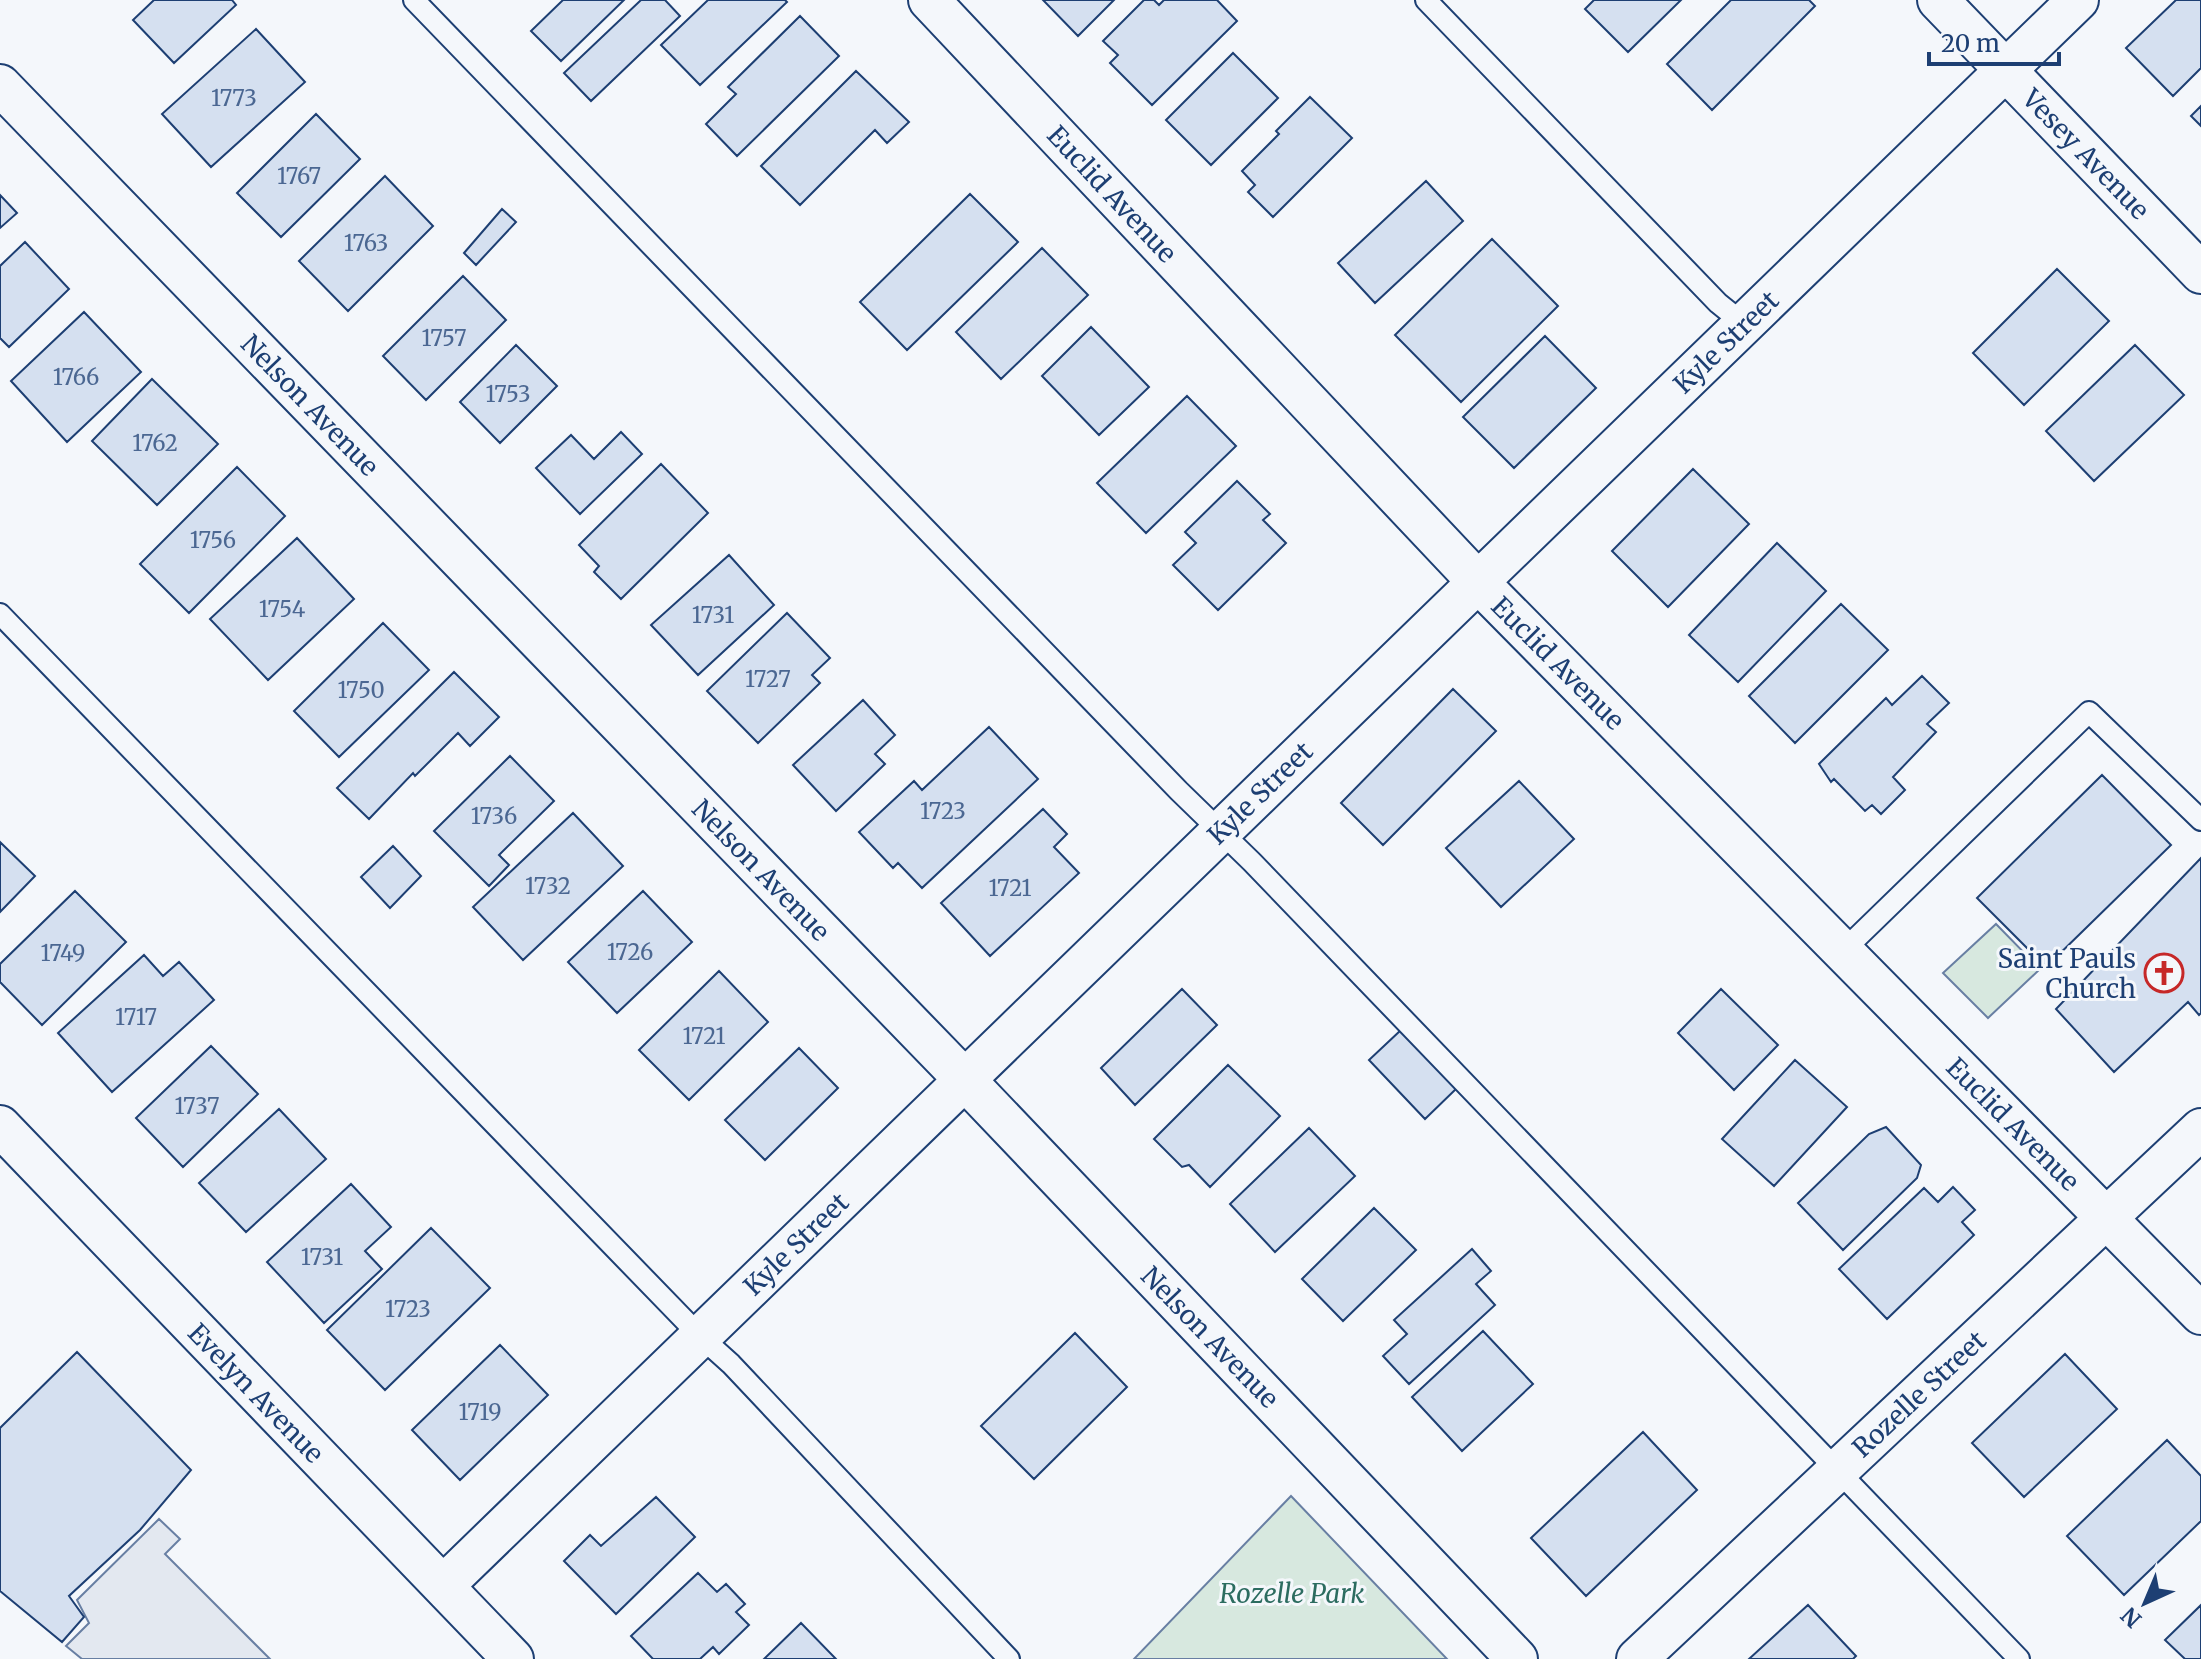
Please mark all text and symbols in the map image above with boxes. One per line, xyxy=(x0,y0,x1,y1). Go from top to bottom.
scale bar xyxy=(1929,16,2059,66)
text: 20 m xyxy=(1941,28,2000,59)
street label: Vesey Avenue xyxy=(2015,81,2156,226)
house number: 1773 xyxy=(211,84,257,112)
street label: Euclid Avenue xyxy=(1040,119,1184,269)
house number: 1767 xyxy=(277,162,321,190)
house number: 1763 xyxy=(344,229,388,257)
street label: Kyle Street xyxy=(1666,284,1786,400)
house number: 1757 xyxy=(422,324,467,352)
street label: Nelson Avenue xyxy=(234,327,386,483)
house number: 1766 xyxy=(53,363,99,391)
house number: 1753 xyxy=(486,380,530,408)
house number: 1762 xyxy=(132,429,178,457)
house number: 1756 xyxy=(190,526,236,554)
street label: Euclid Avenue xyxy=(1485,590,1631,736)
house number: 1754 xyxy=(259,595,306,623)
house number: 1731 xyxy=(692,601,734,629)
house number: 1727 xyxy=(745,665,791,693)
house number: 1750 xyxy=(337,676,385,704)
street label: Kyle Street xyxy=(1200,735,1320,851)
street label: Nelson Avenue xyxy=(685,792,837,948)
house number: 1723 xyxy=(920,797,966,825)
house number: 1736 xyxy=(471,802,517,830)
house number: 1732 xyxy=(525,872,571,900)
house number: 1721 xyxy=(988,874,1032,902)
house number: 1726 xyxy=(607,938,653,966)
house number: 1749 xyxy=(41,939,85,967)
place label: Saint Pauls Church xyxy=(1998,942,2136,1005)
church icon: Saint Pauls Church xyxy=(2143,952,2185,994)
house number: 1717 xyxy=(115,1003,157,1031)
house number: 1721 xyxy=(682,1022,726,1050)
street label: Euclid Avenue xyxy=(1940,1051,2086,1197)
house number: 1737 xyxy=(174,1092,220,1120)
street label: Kyle Street xyxy=(736,1186,856,1302)
house number: 1731 xyxy=(301,1243,343,1271)
street label: Nelson Avenue xyxy=(1134,1259,1286,1415)
house number: 1723 xyxy=(385,1295,431,1323)
street label: Evelyn Avenue xyxy=(181,1316,331,1470)
street label: Rozelle Street xyxy=(1845,1324,1993,1464)
house number: 1719 xyxy=(459,1398,501,1426)
north arrow xyxy=(2105,1563,2185,1643)
park label: Rozelle Park xyxy=(1219,1577,1365,1610)
text: N xyxy=(2115,1601,2147,1633)

